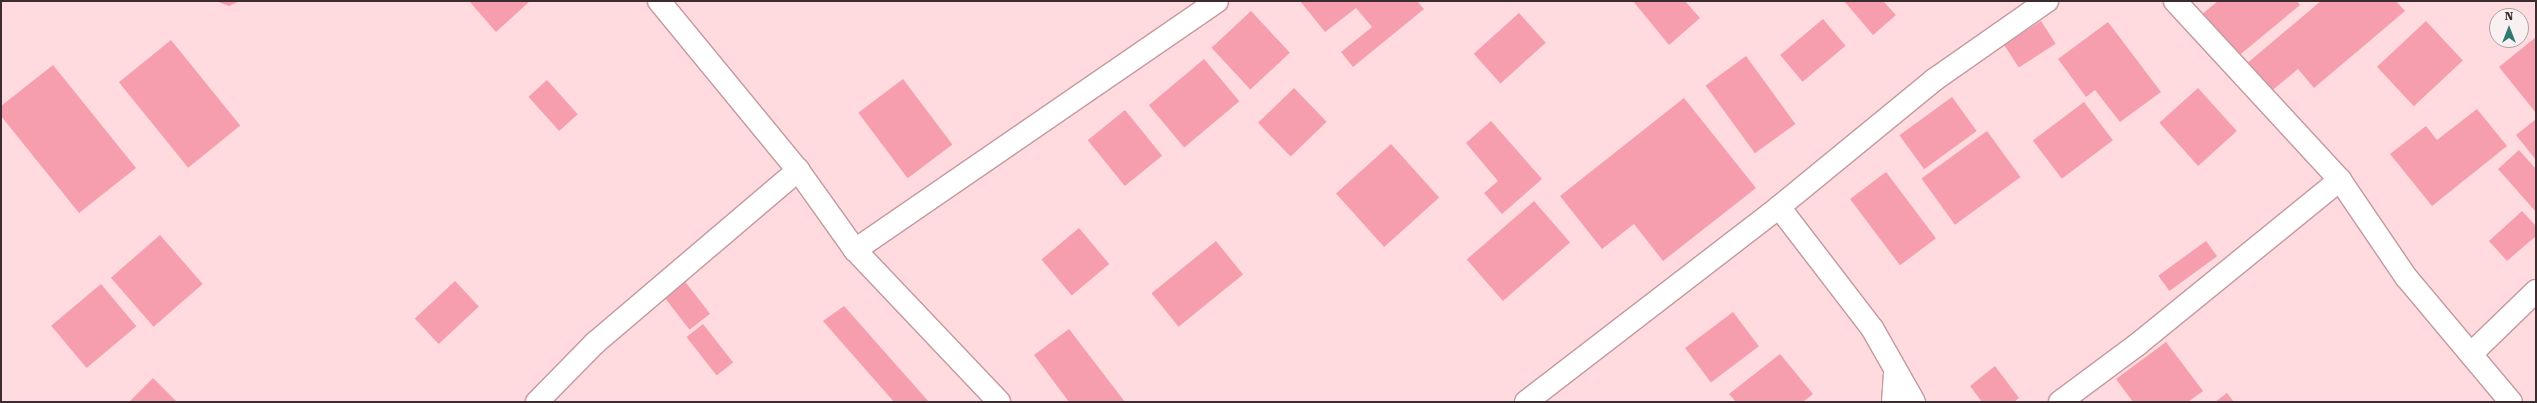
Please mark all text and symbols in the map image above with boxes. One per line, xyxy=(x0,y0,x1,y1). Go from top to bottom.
north arrow xyxy=(2489,8,2529,48)
text: N xyxy=(2505,10,2513,23)

